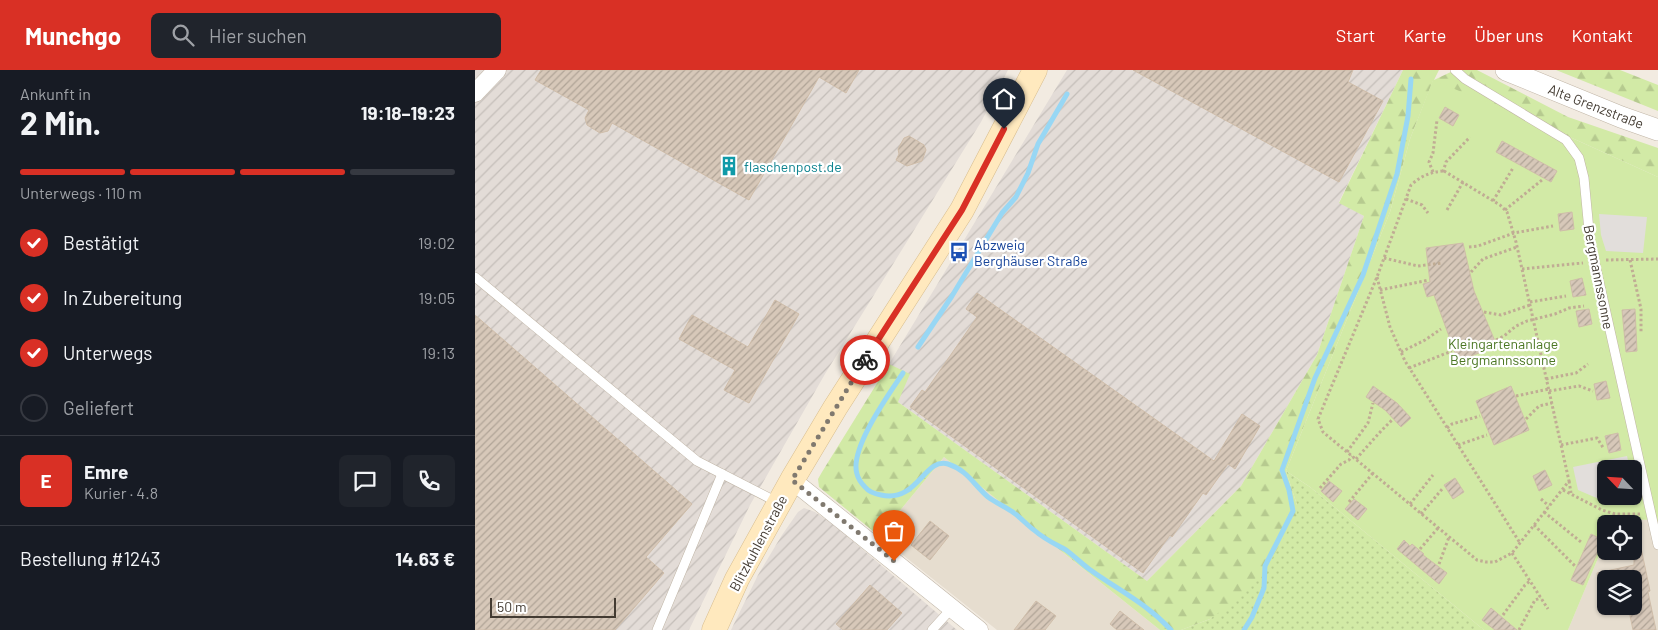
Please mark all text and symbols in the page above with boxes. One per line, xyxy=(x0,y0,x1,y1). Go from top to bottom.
search box xyxy=(151,13,501,58)
text: Munchgo xyxy=(25,21,121,50)
icon: search xyxy=(169,21,197,49)
text: Hier suchen xyxy=(209,24,307,47)
text: Start xyxy=(1336,24,1375,46)
text: Karte xyxy=(1403,24,1446,46)
text: Über uns xyxy=(1474,24,1543,46)
text: Kontakt xyxy=(1571,24,1633,46)
pin xyxy=(983,78,1025,129)
street label: Alte Grenzstraße xyxy=(1546,80,1646,132)
text: Ankunft in xyxy=(20,84,91,103)
icon: home xyxy=(990,85,1018,113)
text: 19:18–19:23 xyxy=(361,101,455,124)
text: 2 Min. xyxy=(20,103,101,141)
building icon: flaschenpost.de xyxy=(718,155,740,177)
place label: flaschenpost.de xyxy=(744,158,842,175)
text: Unterwegs · 110 m xyxy=(20,183,142,202)
street label: Bergmannssonne xyxy=(1581,223,1617,331)
icon: check xyxy=(20,229,48,257)
text: Bestätigt xyxy=(63,231,139,254)
text: 19:02 xyxy=(418,233,455,252)
place label: Abzweig Berghäuser Straße xyxy=(974,236,1088,269)
bus stop icon: Abzweig Berghäuser Straße xyxy=(948,241,970,263)
icon: check xyxy=(20,284,48,312)
text: In Zubereitung xyxy=(63,286,182,309)
text: 19:05 xyxy=(418,288,455,307)
courier xyxy=(840,335,890,385)
park label: Kleingartenanlage Bergmannssonne xyxy=(1448,335,1558,368)
icon: check xyxy=(20,339,48,367)
text: Unterwegs xyxy=(63,341,152,364)
text: 19:13 xyxy=(422,343,455,362)
icon: bike xyxy=(851,346,879,374)
text: Geliefert xyxy=(63,396,134,419)
button: chat xyxy=(339,455,391,507)
button: phone xyxy=(403,455,455,507)
text: Emre xyxy=(84,460,128,483)
north arrow xyxy=(1597,460,1643,505)
map controls xyxy=(1597,460,1642,615)
text: E xyxy=(40,469,52,492)
text: Kurier · 4.8 xyxy=(84,483,158,502)
street label: Blitzkuhlenstraße xyxy=(725,492,791,594)
pin xyxy=(873,510,915,561)
button: locate xyxy=(1597,515,1642,560)
icon: bag xyxy=(880,517,908,545)
text: Bestellung #1243 xyxy=(20,547,161,570)
text: 14.63 € xyxy=(395,547,455,570)
button: layers xyxy=(1597,570,1642,615)
scale bar xyxy=(490,595,616,618)
text: 50 m xyxy=(497,598,526,615)

